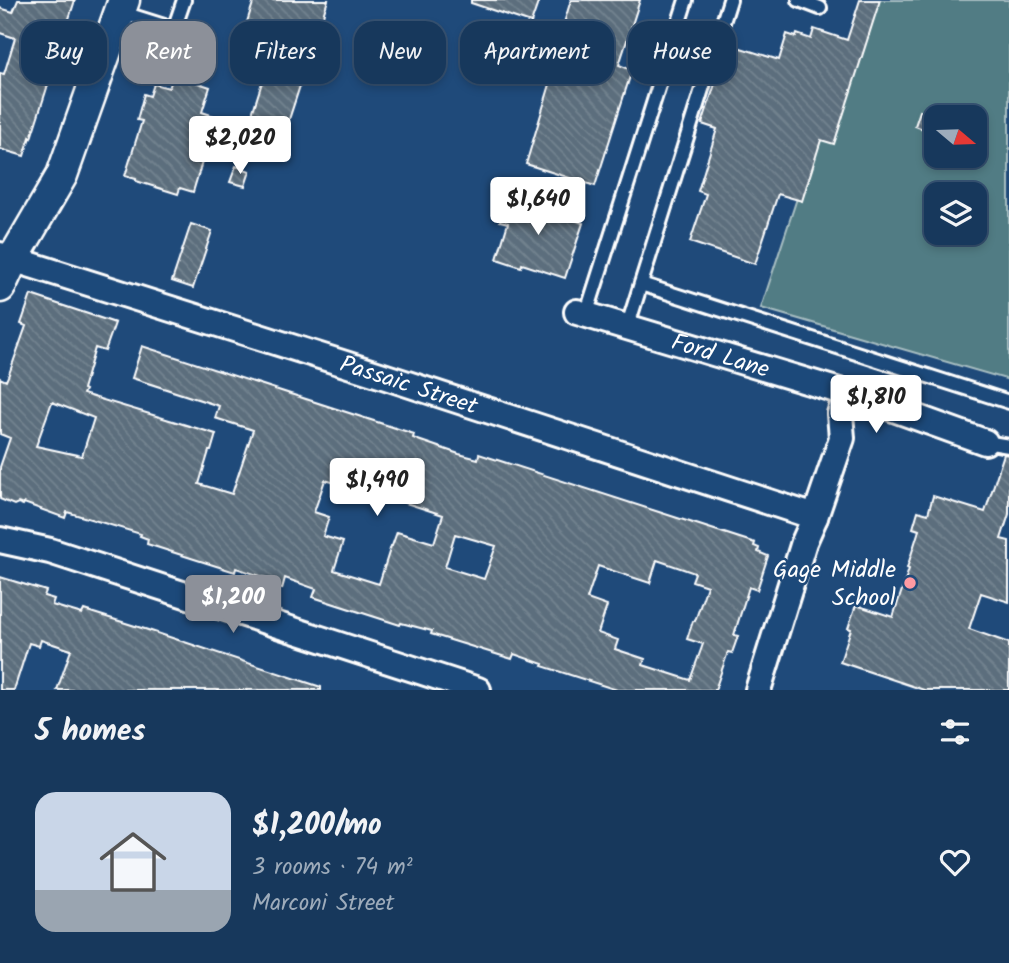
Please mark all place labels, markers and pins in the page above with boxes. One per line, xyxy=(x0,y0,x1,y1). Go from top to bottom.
pin: $2,020 xyxy=(183,116,297,176)
pin: $1,640 xyxy=(481,177,595,237)
pin: $1,810 xyxy=(819,376,933,435)
pin: $1,490 xyxy=(320,458,434,518)
place label: Gage Middle School xyxy=(773,551,896,618)
marker: Gage Middle School xyxy=(902,575,918,591)
pin: $1,200 xyxy=(176,576,290,635)

